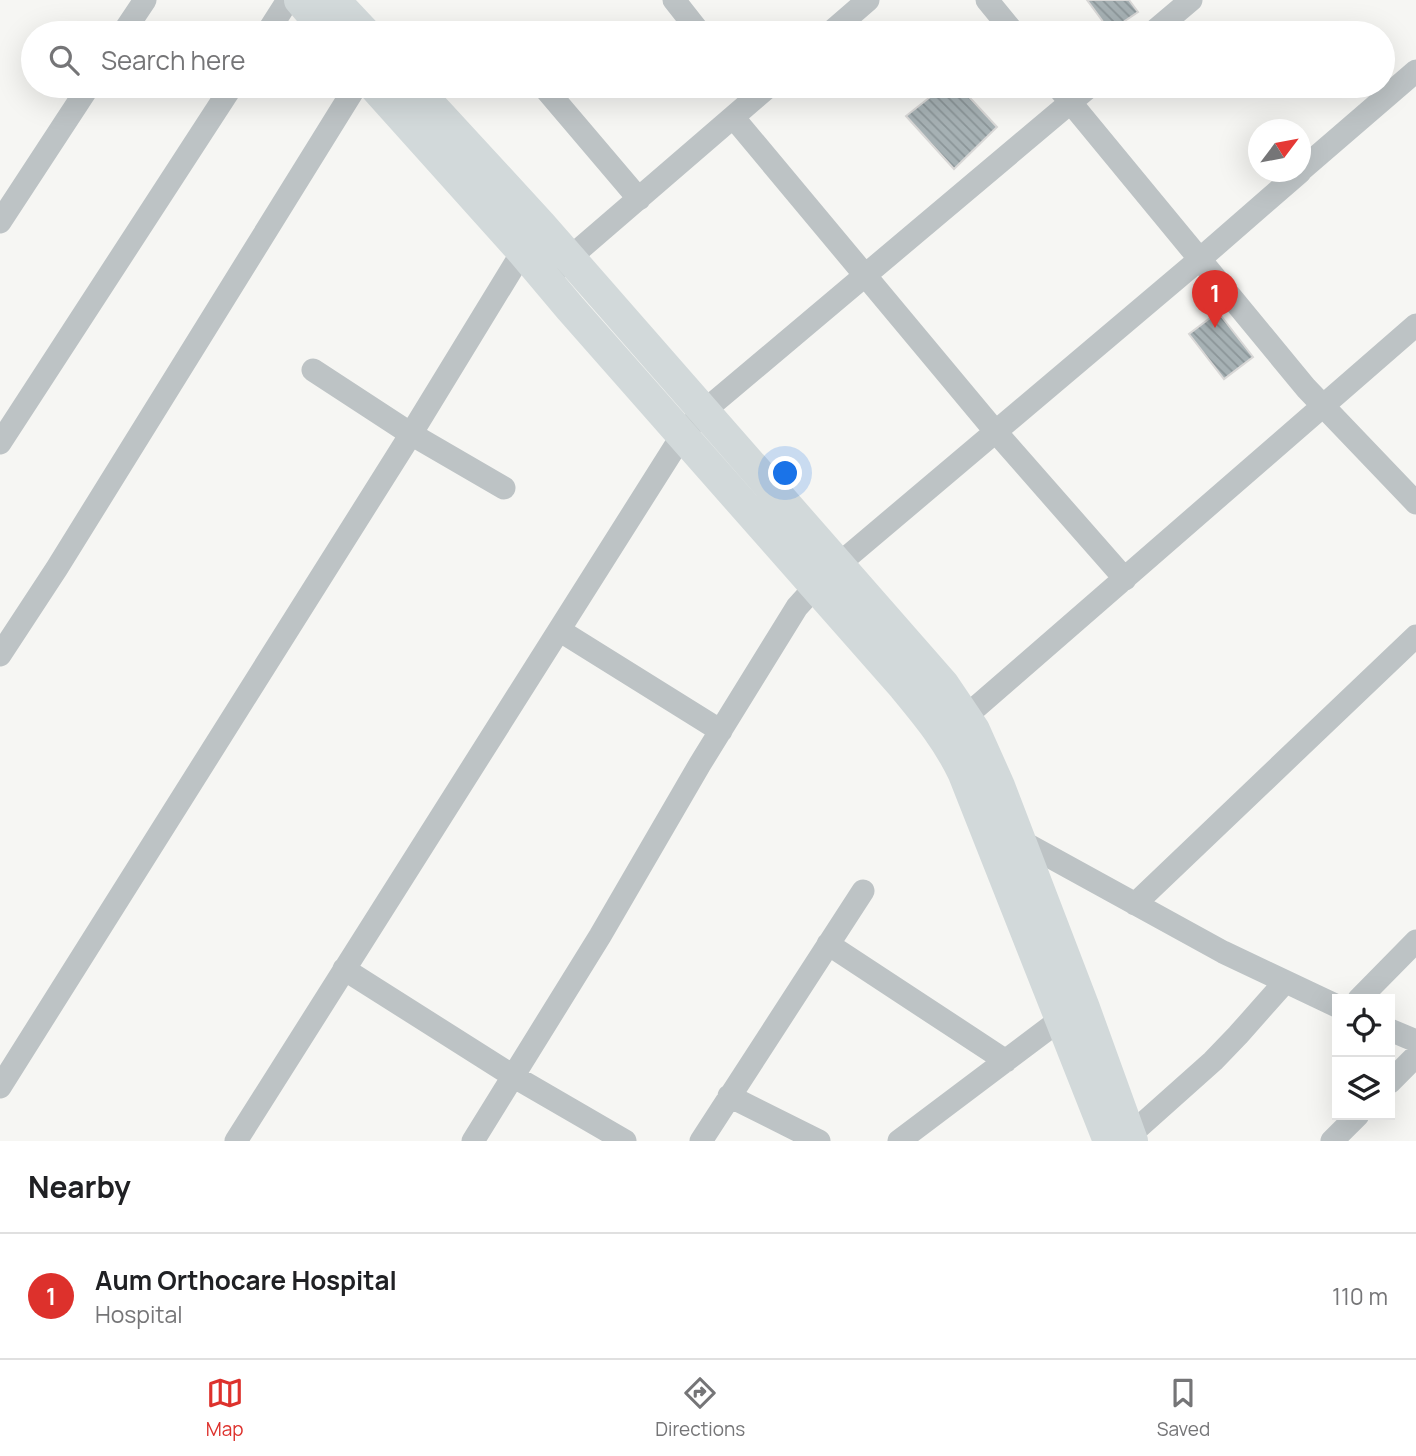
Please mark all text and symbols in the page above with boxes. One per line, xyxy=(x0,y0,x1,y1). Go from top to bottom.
search box xyxy=(21,21,1395,98)
icon: search xyxy=(45,41,83,79)
text: Search here xyxy=(101,42,246,78)
north arrow xyxy=(1248,119,1311,182)
pin: 1 xyxy=(1192,270,1238,328)
your location xyxy=(768,456,802,490)
map controls xyxy=(1332,994,1395,1120)
button: locate xyxy=(1332,994,1395,1057)
button: layers xyxy=(1332,1057,1395,1120)
text: Nearby xyxy=(28,1166,131,1207)
text: Aum Orthocare Hospital xyxy=(95,1262,397,1298)
text: 1 xyxy=(46,1280,56,1312)
text: 110 m xyxy=(1332,1280,1388,1312)
text: Hospital xyxy=(95,1298,183,1330)
tab: Map xyxy=(206,1374,244,1442)
tab: Directions xyxy=(655,1374,745,1442)
tab: Saved xyxy=(1157,1374,1210,1442)

